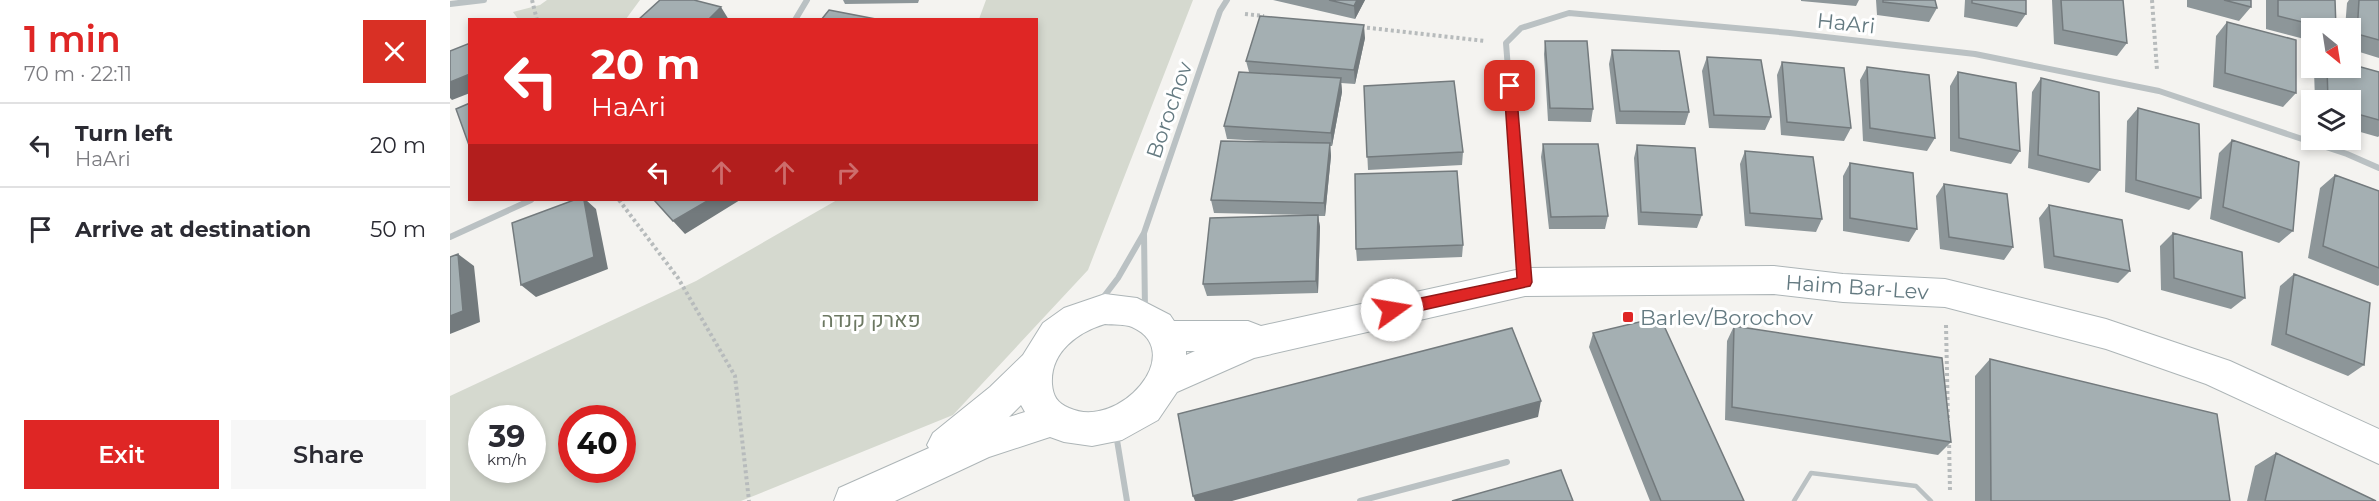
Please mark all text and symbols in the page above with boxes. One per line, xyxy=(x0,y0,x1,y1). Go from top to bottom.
street label: HaAri xyxy=(1816,8,1876,38)
text: 1 min xyxy=(24,17,121,61)
north arrow xyxy=(2301,18,2361,78)
map controls xyxy=(2301,18,2361,150)
button: close xyxy=(363,20,426,83)
text: 20 m xyxy=(591,38,700,90)
icon: left xyxy=(492,42,570,120)
street label: Borochov xyxy=(1141,58,1197,162)
pin xyxy=(1484,60,1535,111)
text: 70 m · 22:11 xyxy=(24,62,132,86)
icon: arrive xyxy=(1493,69,1526,102)
text: HaAri xyxy=(591,90,666,123)
button: layers xyxy=(2301,90,2361,150)
text: Turn left xyxy=(75,120,173,147)
icon: left xyxy=(24,129,57,162)
text: 20 m xyxy=(370,132,426,159)
text: HaAri xyxy=(75,147,131,171)
icon: left xyxy=(642,156,675,189)
icon: ahead xyxy=(705,156,738,189)
icon: ahead xyxy=(768,156,801,189)
icon: right xyxy=(831,156,864,189)
icon: arrive xyxy=(24,213,57,246)
text: Arrive at destination xyxy=(75,216,311,243)
text: 50 m xyxy=(370,216,426,243)
street label: Haim Bar-Lev xyxy=(1785,270,1930,305)
position arrow xyxy=(1360,278,1424,342)
place label: Barlev/Borochov xyxy=(1640,305,1813,330)
park label: פארק קנדה xyxy=(821,307,921,332)
marker: Barlev/Borochov xyxy=(1621,310,1635,324)
speed limit sign: 40 xyxy=(558,405,636,483)
text: 39 xyxy=(489,418,525,455)
button: Exit xyxy=(24,420,219,489)
button: Share xyxy=(231,420,426,489)
text: km/h xyxy=(487,450,527,469)

